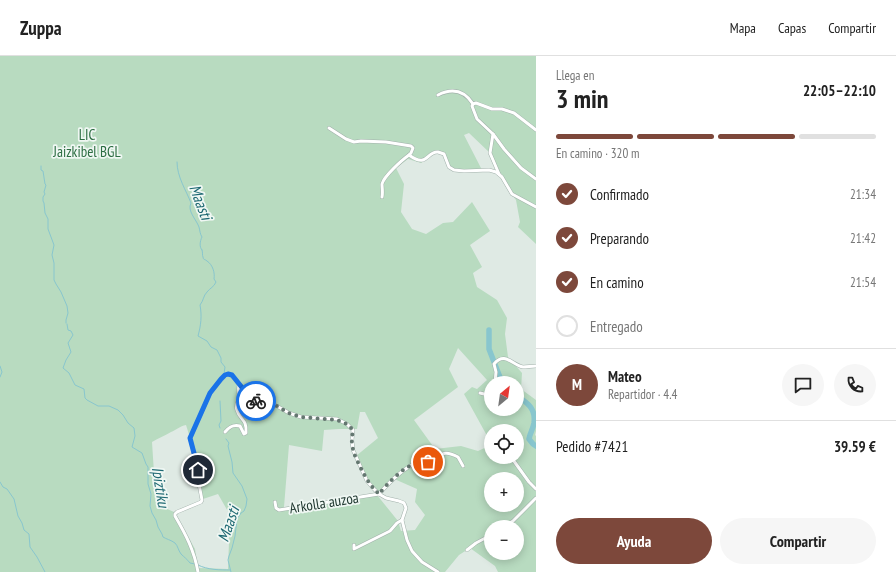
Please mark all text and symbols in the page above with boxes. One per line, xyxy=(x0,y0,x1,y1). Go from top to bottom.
text: Zuppa xyxy=(20,16,62,40)
text: Mapa xyxy=(730,19,756,37)
text: Capas xyxy=(778,19,806,37)
text: Compartir xyxy=(828,19,876,37)
text: Llega en xyxy=(556,67,594,84)
text: 22:05–22:10 xyxy=(803,81,876,100)
text: 3 min xyxy=(556,82,609,115)
park label: LIC Jaizkibel BGL xyxy=(52,125,121,161)
text: En camino · 320 m xyxy=(556,145,640,162)
water label: Maasti xyxy=(185,181,218,225)
icon: check xyxy=(556,183,578,205)
text: Confirmado xyxy=(590,185,649,204)
text: 21:34 xyxy=(850,186,876,203)
icon: check xyxy=(556,227,578,249)
text: Preparando xyxy=(590,229,649,248)
text: 21:42 xyxy=(850,230,876,247)
icon: check xyxy=(556,271,578,293)
text: En camino xyxy=(590,273,644,292)
text: 21:54 xyxy=(850,274,876,291)
text: Entregado xyxy=(590,317,643,336)
button: chat xyxy=(782,364,824,406)
button: phone xyxy=(834,364,876,406)
text: Mateo xyxy=(608,367,642,386)
text: M xyxy=(572,375,582,394)
north arrow xyxy=(484,376,524,416)
map controls xyxy=(484,376,524,560)
courier xyxy=(236,381,276,421)
text: Repartidor · 4.4 xyxy=(608,386,677,403)
icon: bike xyxy=(245,390,267,412)
button: locate xyxy=(484,424,524,464)
text: Pedido #7421 xyxy=(556,437,628,456)
text: 39.59 € xyxy=(834,437,876,456)
pin xyxy=(411,445,445,479)
icon: bag xyxy=(417,451,439,473)
pin xyxy=(181,453,215,487)
icon: home xyxy=(187,459,209,481)
water label: Ipiztiku xyxy=(148,465,174,510)
button: + xyxy=(484,472,524,512)
street label: Arkolla auzoa xyxy=(288,488,360,517)
water label: Maasti xyxy=(213,501,244,544)
button: Ayuda xyxy=(556,518,712,564)
button: Compartir xyxy=(720,518,876,564)
button: − xyxy=(484,520,524,560)

